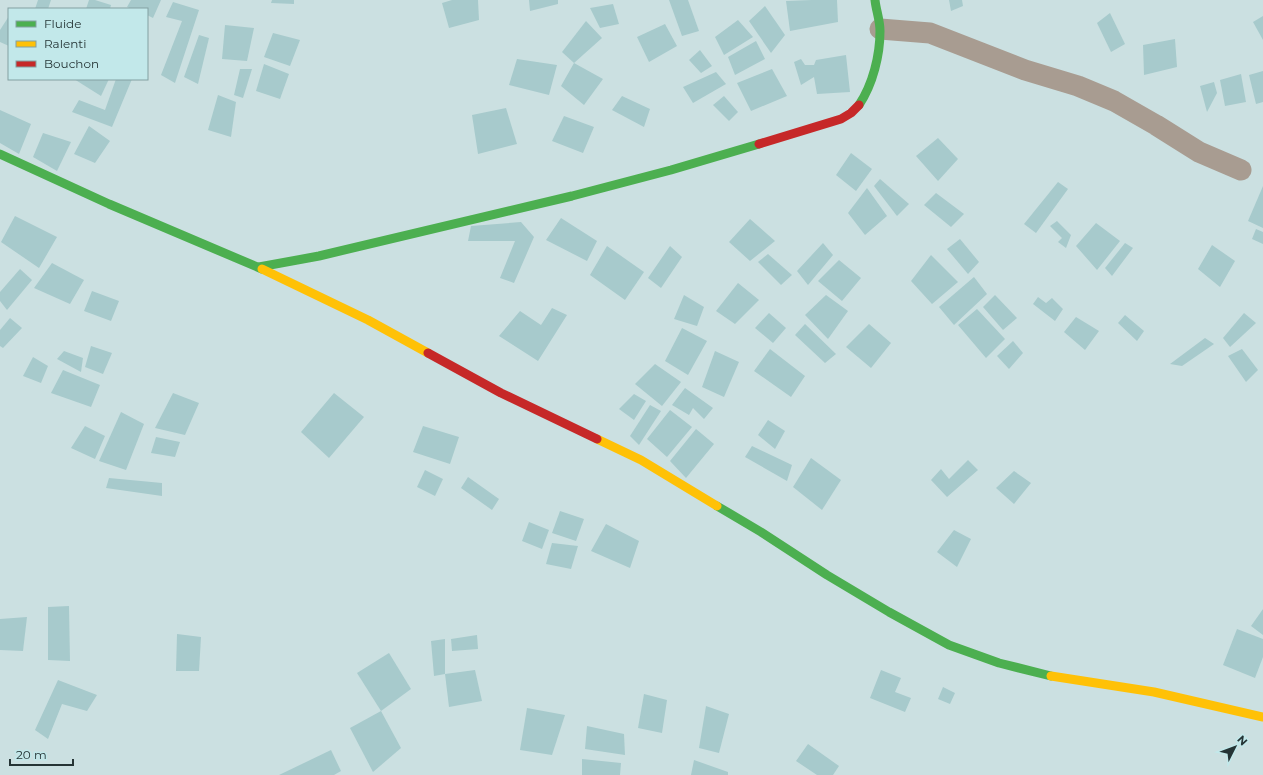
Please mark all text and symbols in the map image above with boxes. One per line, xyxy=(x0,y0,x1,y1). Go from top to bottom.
legend xyxy=(8,8,148,80)
text: Fluide xyxy=(44,16,82,31)
text: Ralenti xyxy=(44,36,86,51)
text: Bouchon xyxy=(44,56,99,71)
north arrow xyxy=(1215,727,1255,767)
text: N xyxy=(1234,732,1251,748)
scale bar xyxy=(10,741,73,767)
text: 20 m xyxy=(16,747,47,762)

